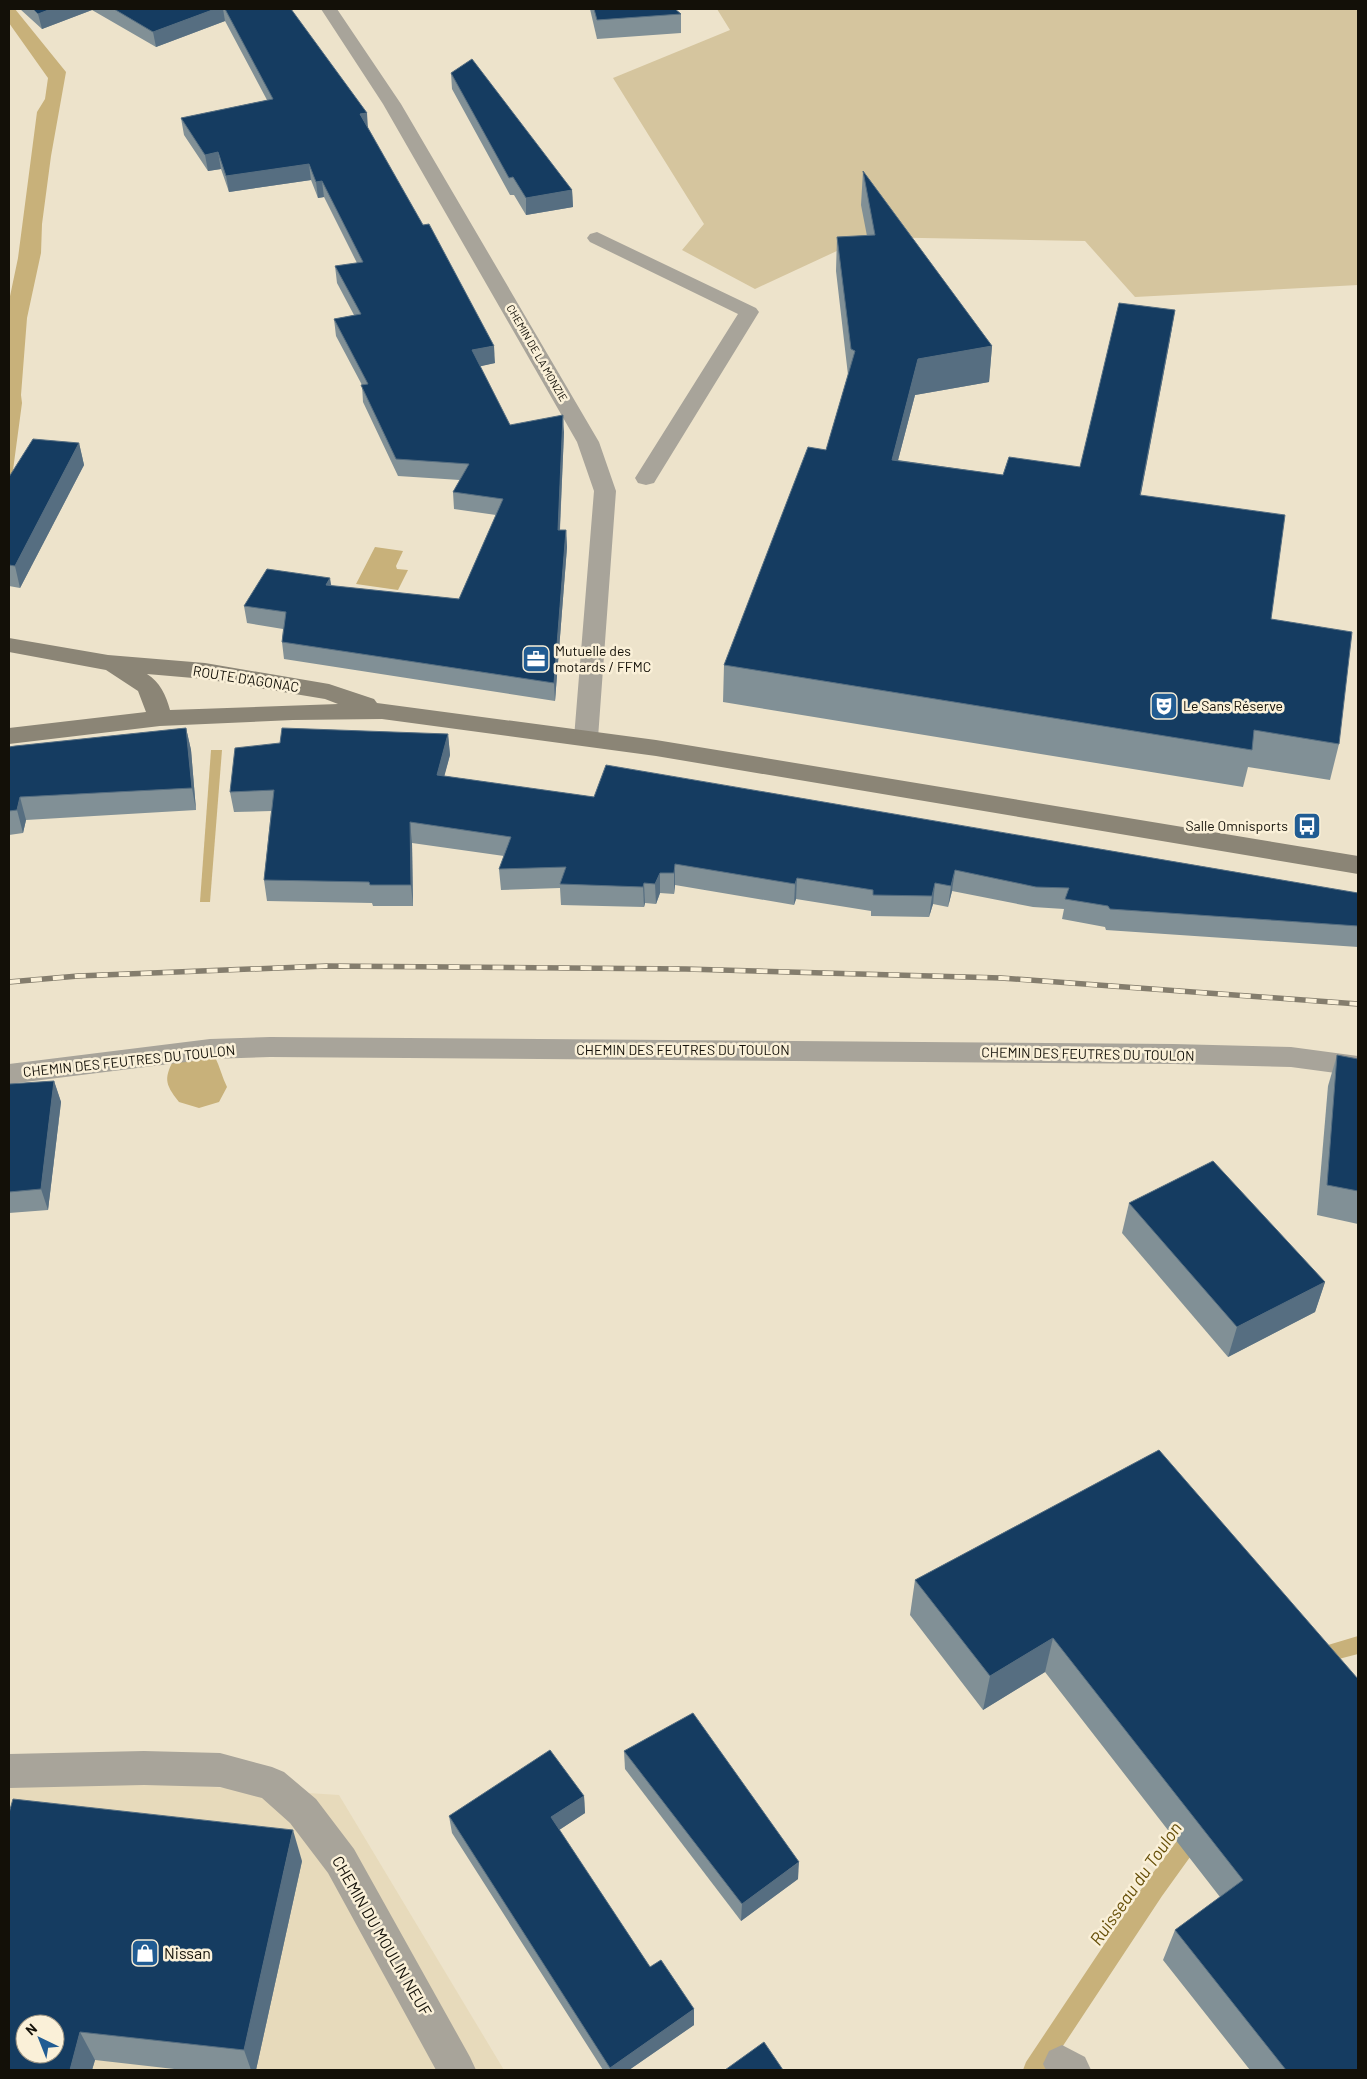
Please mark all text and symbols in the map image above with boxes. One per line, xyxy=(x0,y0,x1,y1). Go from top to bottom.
street label: CHEMIN DE LA MONZIE xyxy=(504,302,571,404)
place label: Mutuelle des motards / FFMC xyxy=(555,642,651,675)
office icon: Mutuelle des motards / FFMC xyxy=(521,644,551,674)
street label: ROUTE D'AGONAC xyxy=(192,662,300,695)
theatre icon: Le Sans Réserve xyxy=(1149,691,1179,721)
place label: Le Sans Réserve xyxy=(1183,697,1283,714)
bus stop icon: Salle Omnisports xyxy=(1292,811,1322,841)
place label: Salle Omnisports xyxy=(1185,817,1288,834)
street label: CHEMIN DES FEUTRES DU TOULON xyxy=(22,1041,236,1080)
street label: CHEMIN DES FEUTRES DU TOULON xyxy=(576,1041,790,1058)
street label: CHEMIN DES FEUTRES DU TOULON xyxy=(981,1043,1195,1064)
water label: Ruisseau du Toulon xyxy=(1084,1817,1186,1949)
street label: CHEMIN DU MOULIN NEUF xyxy=(329,1852,436,2019)
shop icon: Nissan xyxy=(130,1938,160,1968)
place label: Nissan xyxy=(164,1943,211,1962)
north arrow xyxy=(15,2014,65,2064)
text: N xyxy=(22,2020,40,2039)

